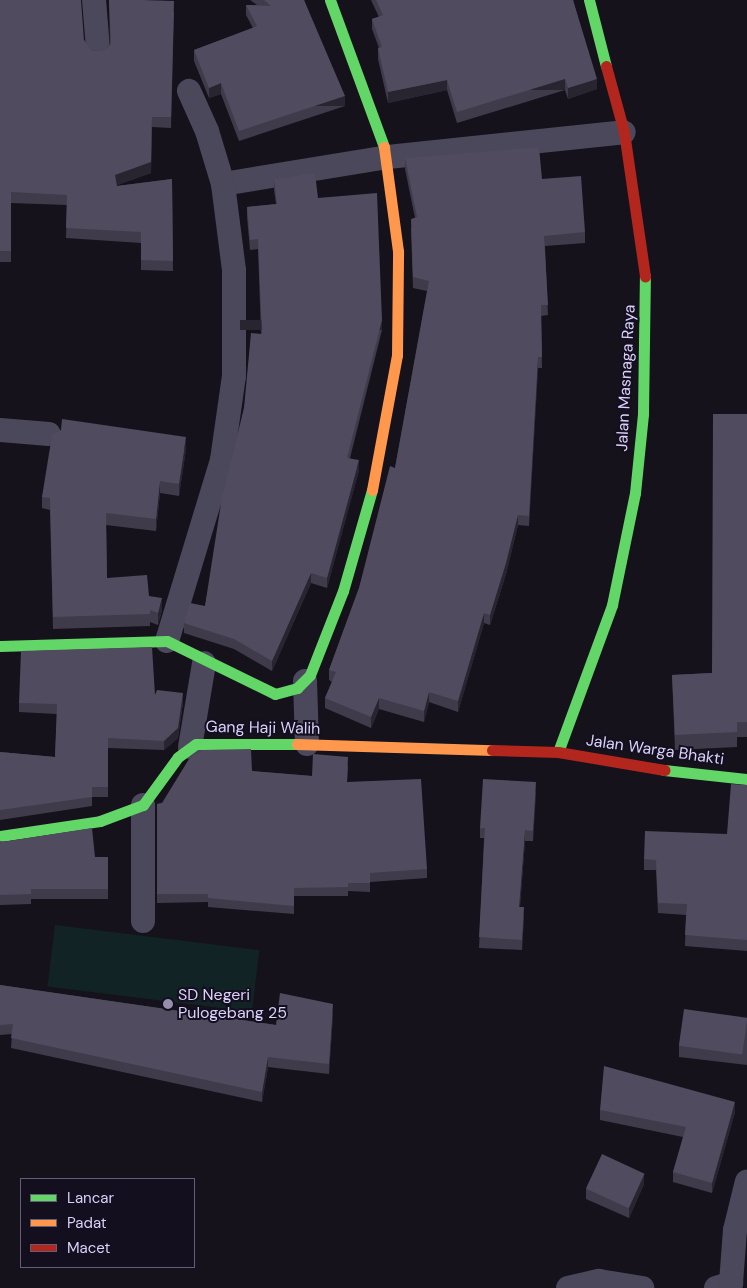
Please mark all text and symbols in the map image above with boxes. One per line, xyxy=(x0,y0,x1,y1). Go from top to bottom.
street label: Jalan Masnaga Raya xyxy=(613,304,639,452)
street label: Gang Haji Walih xyxy=(205,717,321,739)
street label: Jalan Warga Bhakti xyxy=(585,731,725,769)
place label: SD Negeri Pulogebang 25 xyxy=(178,985,287,1023)
marker: SD Negeri Pulogebang 25 xyxy=(162,998,174,1010)
legend xyxy=(20,1178,195,1268)
text: Lancar xyxy=(67,1188,114,1208)
text: Padat xyxy=(67,1213,107,1233)
text: Macet xyxy=(67,1238,111,1258)

